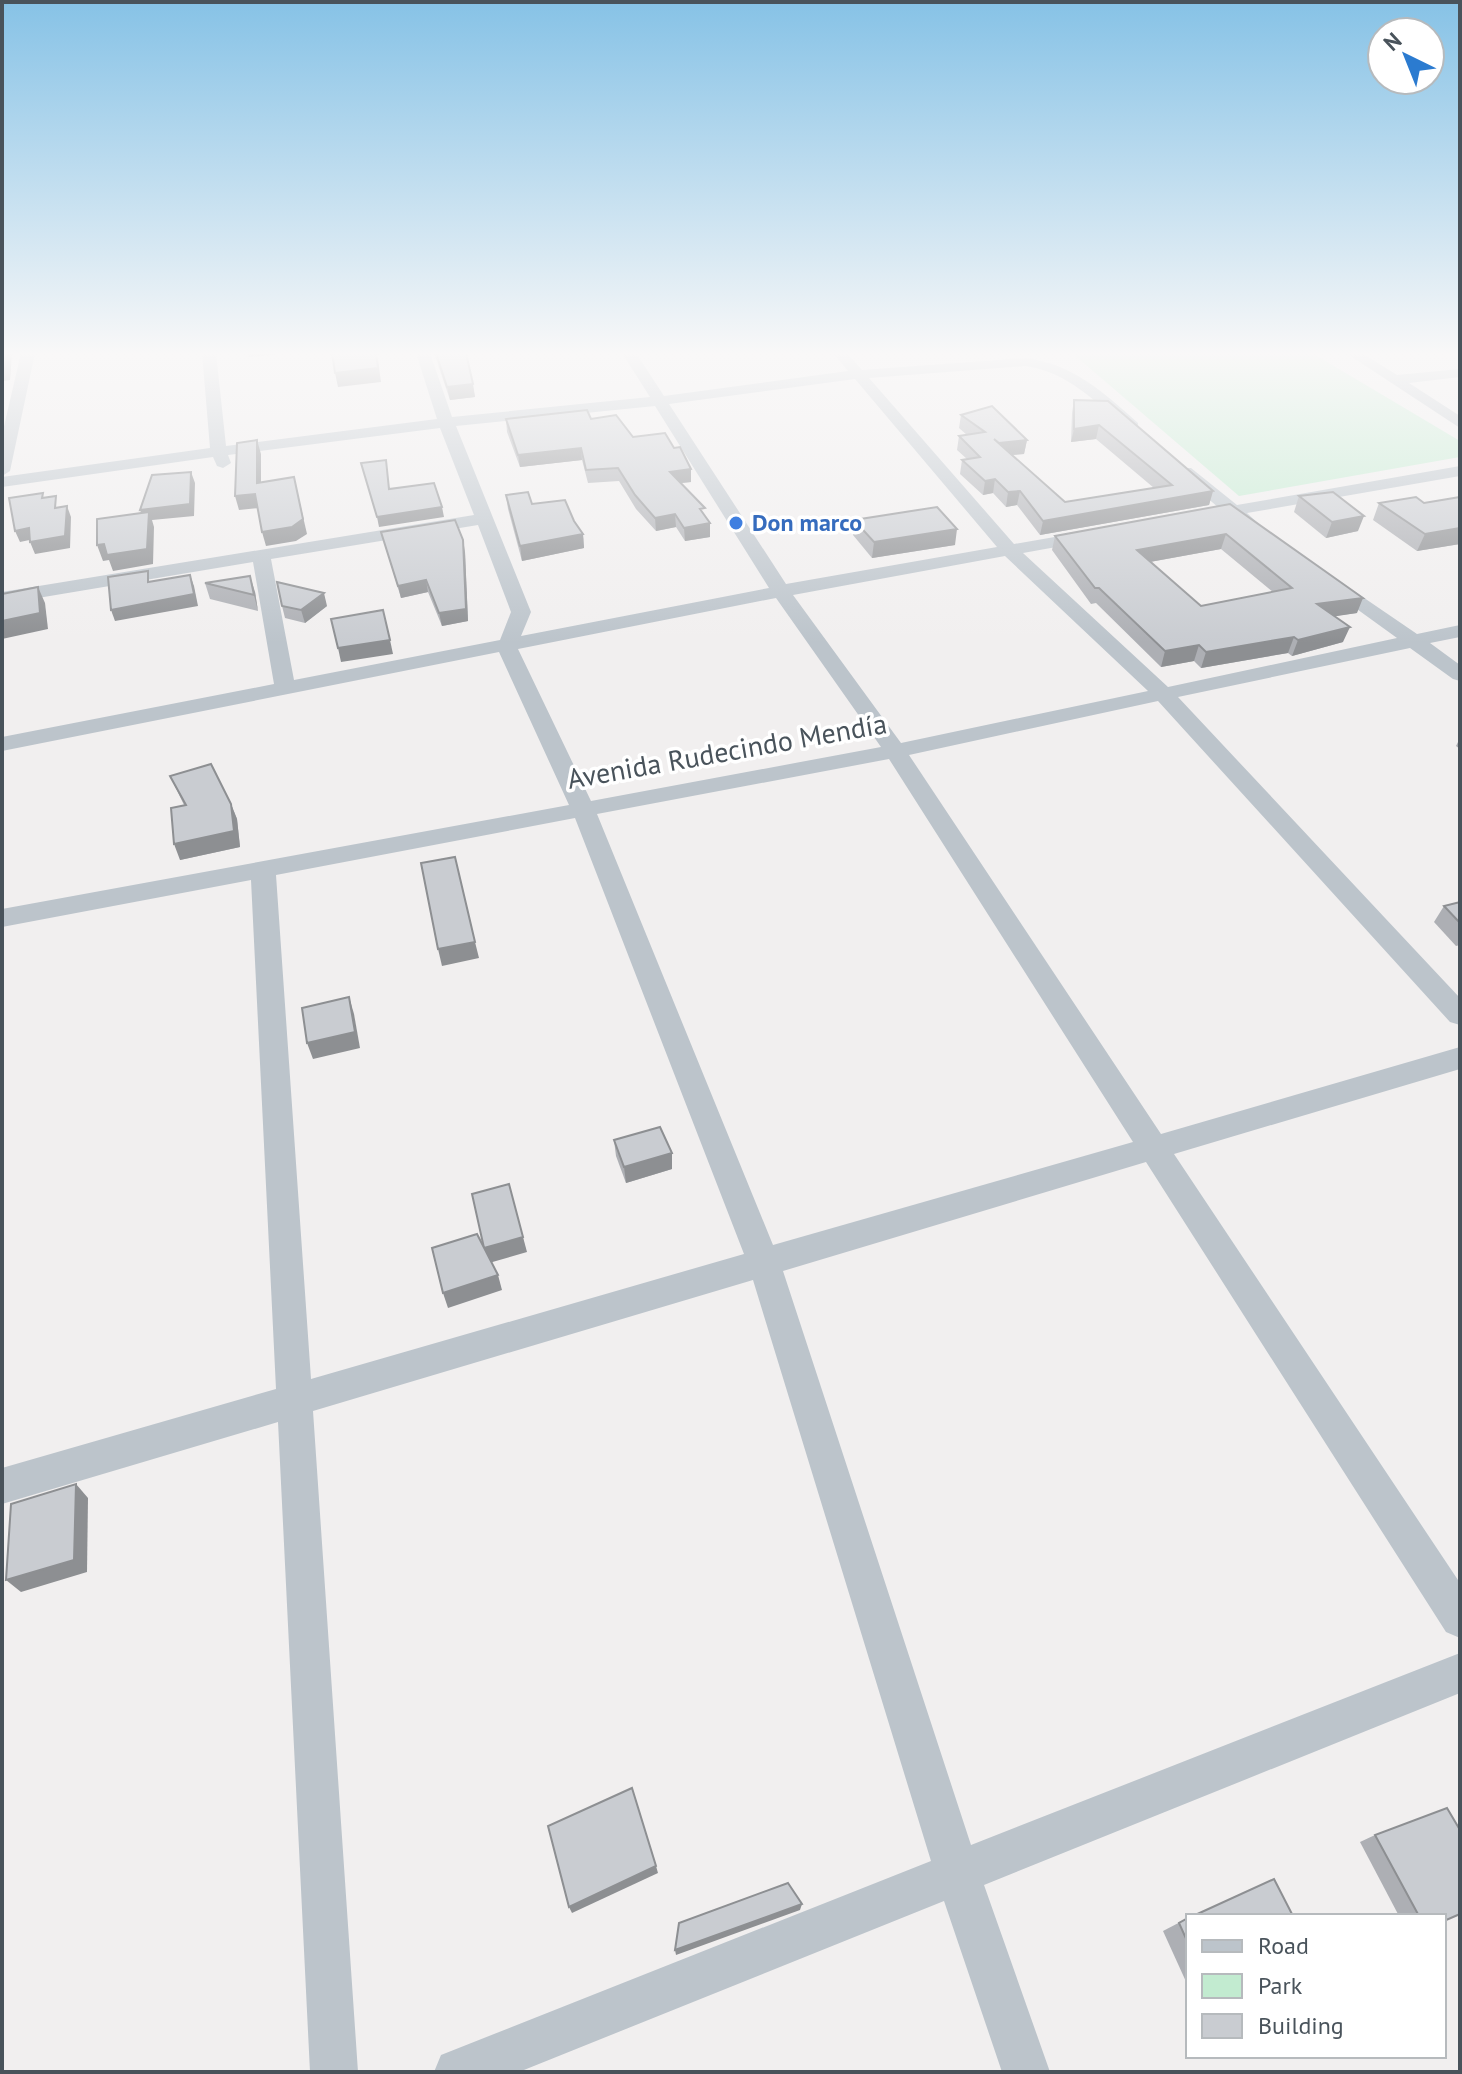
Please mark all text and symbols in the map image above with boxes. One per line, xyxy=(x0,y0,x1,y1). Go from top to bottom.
north arrow xyxy=(1366,16,1446,96)
text: N xyxy=(1378,26,1407,57)
place label: Don marco xyxy=(752,507,862,538)
marker: Don marco xyxy=(727,514,745,532)
street label: Avenida Rudecindo Mendía xyxy=(564,704,889,797)
legend xyxy=(1186,1914,1446,2058)
text: Road xyxy=(1258,1930,1309,1961)
text: Park xyxy=(1258,1970,1303,2001)
text: Building xyxy=(1258,2010,1344,2041)

